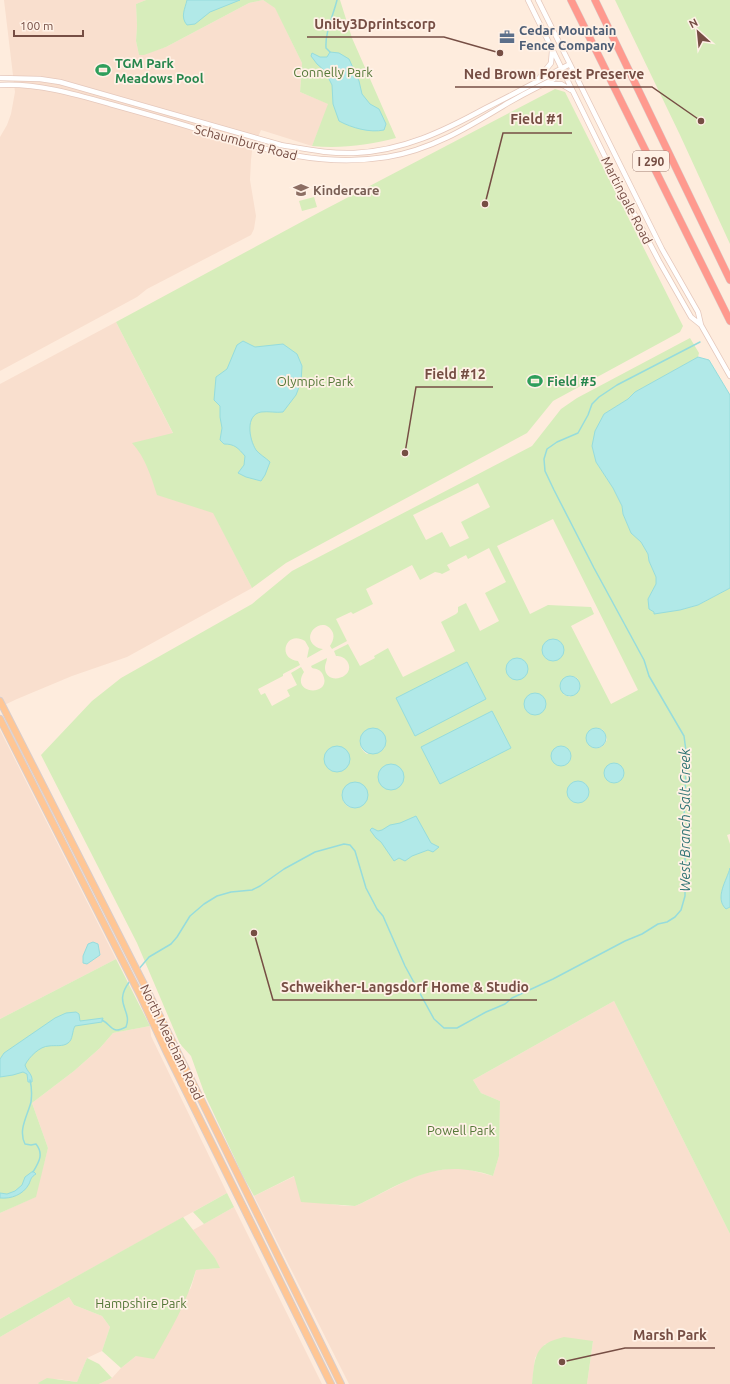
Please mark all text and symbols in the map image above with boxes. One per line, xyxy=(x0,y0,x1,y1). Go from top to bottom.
callout: Unity3Dprintscorp xyxy=(307,11,444,37)
scale bar xyxy=(14,12,83,38)
north arrow xyxy=(678,12,718,52)
text: Unity3Dprintscorp xyxy=(314,16,436,32)
text: N xyxy=(687,16,700,30)
text: 100 m xyxy=(20,19,53,32)
place label: Cedar Mountain Fence Company xyxy=(519,23,616,52)
office icon: Cedar Mountain Fence Company xyxy=(498,28,516,46)
place label: TGM Park Meadows Pool xyxy=(115,56,204,85)
sports icon: TGM Park Meadows Pool xyxy=(94,61,112,79)
callout: Ned Brown Forest Preserve xyxy=(455,61,652,87)
park label: Connelly Park xyxy=(293,65,373,79)
text: Ned Brown Forest Preserve xyxy=(464,66,644,82)
callout: Field #1 xyxy=(503,107,572,133)
text: Field #1 xyxy=(510,111,564,127)
street label: Schaumburg Road xyxy=(193,122,299,162)
road number: I 290 xyxy=(633,151,669,171)
street label: Martingale Road xyxy=(599,154,655,246)
school or university icon: Kindercare xyxy=(292,181,310,199)
place label: Kindercare xyxy=(313,183,379,197)
callout: Field #12 xyxy=(416,361,493,387)
text: Field #12 xyxy=(424,366,486,382)
sports icon: Field #5 xyxy=(526,372,544,390)
park label: Olympic Park xyxy=(277,374,354,388)
place label: Field #5 xyxy=(547,374,597,388)
water label: West Branch Salt Creek xyxy=(677,748,693,892)
callout: Schweikher-Langsdorf Home & Studio xyxy=(273,974,537,1000)
text: Schweikher-Langsdorf Home & Studio xyxy=(281,979,529,995)
street label: North Meacham Road xyxy=(138,982,206,1102)
park label: Powell Park xyxy=(427,1123,495,1137)
park label: Hampshire Park xyxy=(95,1296,187,1310)
callout: Marsh Park xyxy=(625,1322,715,1348)
text: Marsh Park xyxy=(633,1327,707,1343)

